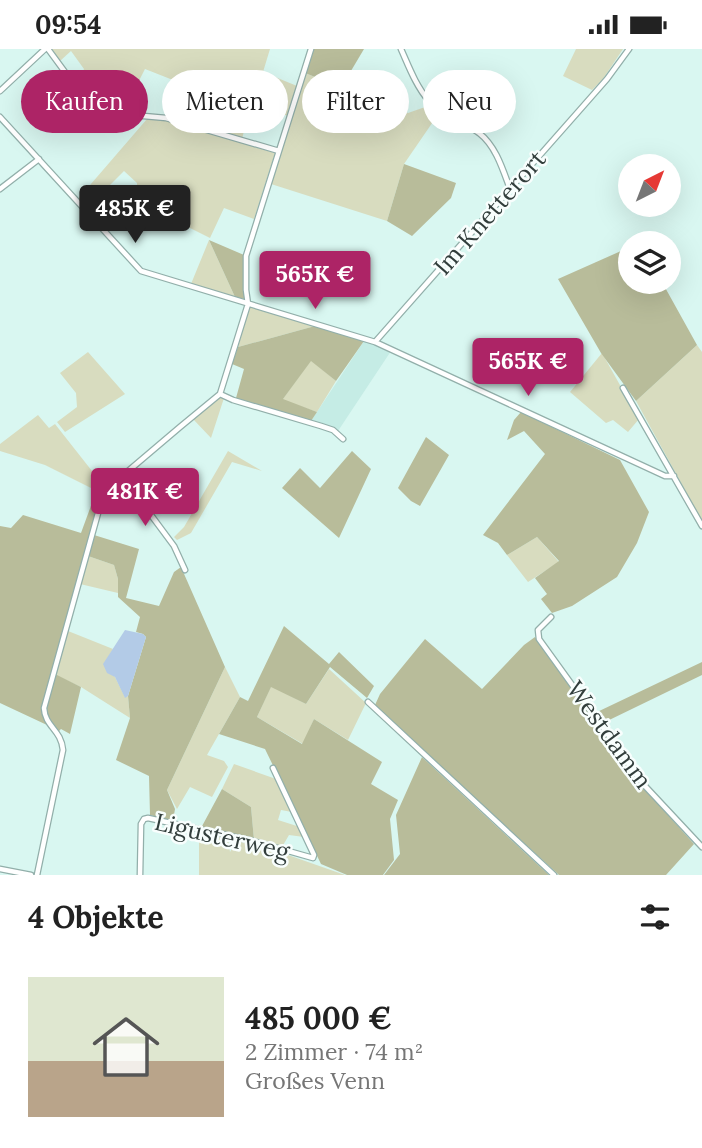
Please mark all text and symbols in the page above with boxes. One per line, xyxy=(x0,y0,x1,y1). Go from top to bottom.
text: 09:54 xyxy=(35,8,102,41)
chip: Kaufen xyxy=(21,70,148,133)
chip: Mieten xyxy=(162,70,288,133)
chip: Filter xyxy=(302,70,409,133)
chip: Neu xyxy=(423,70,516,133)
street label: Im Knetterort xyxy=(427,143,553,281)
north arrow xyxy=(618,154,681,217)
map controls xyxy=(618,154,681,294)
pin: 485K € xyxy=(78,185,192,245)
text: 485K € xyxy=(95,193,175,222)
button: layers xyxy=(618,231,681,294)
pin: 565K € xyxy=(258,251,372,311)
text: 565K € xyxy=(275,259,355,288)
pin: 565K € xyxy=(471,339,585,398)
text: 565K € xyxy=(488,346,568,375)
pin: 481K € xyxy=(88,469,202,528)
text: 481K € xyxy=(107,476,183,505)
street label: Westdamm xyxy=(560,675,659,795)
street label: Ligusterweg xyxy=(152,806,293,867)
text: 4 Objekte xyxy=(28,898,164,936)
icon: filters xyxy=(636,898,674,936)
text: 485 000 € xyxy=(245,999,392,1037)
icon: home xyxy=(84,1005,168,1089)
text: 2 Zimmer · 74 m² xyxy=(245,1037,423,1066)
text: Großes Venn xyxy=(245,1066,385,1095)

